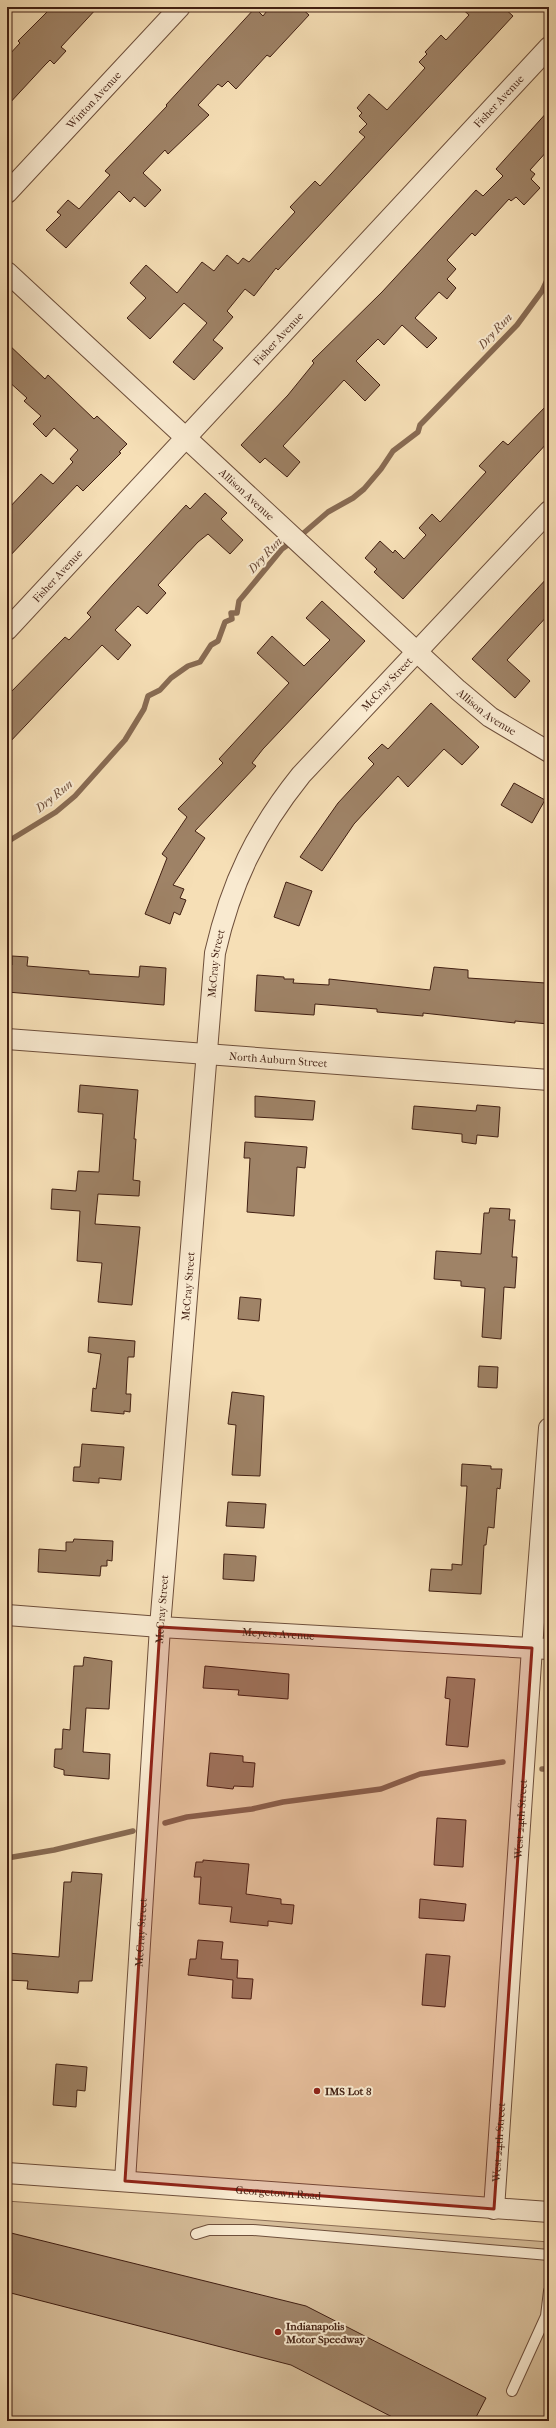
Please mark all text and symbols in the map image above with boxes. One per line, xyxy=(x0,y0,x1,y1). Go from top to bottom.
street label: Winton Avenue xyxy=(63,68,124,132)
street label: Fisher Avenue xyxy=(471,72,527,130)
street label: Fisher Avenue xyxy=(250,309,306,368)
water label: Dry Run xyxy=(474,310,515,352)
street label: Allison Avenue xyxy=(216,465,277,523)
water label: Dry Run xyxy=(244,534,285,576)
street label: Fisher Avenue xyxy=(30,546,85,605)
street label: McCray Street xyxy=(358,654,415,713)
street label: Allison Avenue xyxy=(454,685,519,738)
water label: Dry Run xyxy=(32,777,76,816)
street label: McCray Street xyxy=(205,928,227,998)
street label: North Auburn Street xyxy=(229,1049,328,1070)
street label: McCray Street xyxy=(179,1251,197,1321)
street label: McCray Street xyxy=(152,1574,171,1644)
street label: Meyers Avenue xyxy=(242,1625,316,1642)
street label: West 24th Street xyxy=(511,1779,530,1860)
street label: McCray Street xyxy=(132,1898,149,1967)
place label: IMS Lot 8 xyxy=(325,2085,372,2098)
marker: IMS Lot 8 xyxy=(312,2086,322,2096)
street label: West 24th Street xyxy=(489,2102,508,2183)
street label: Georgetown Road xyxy=(235,2183,322,2202)
place label: Indianapolis Motor Speedway xyxy=(285,2320,366,2346)
marker: Indianapolis Motor Speedway xyxy=(273,2327,283,2337)

